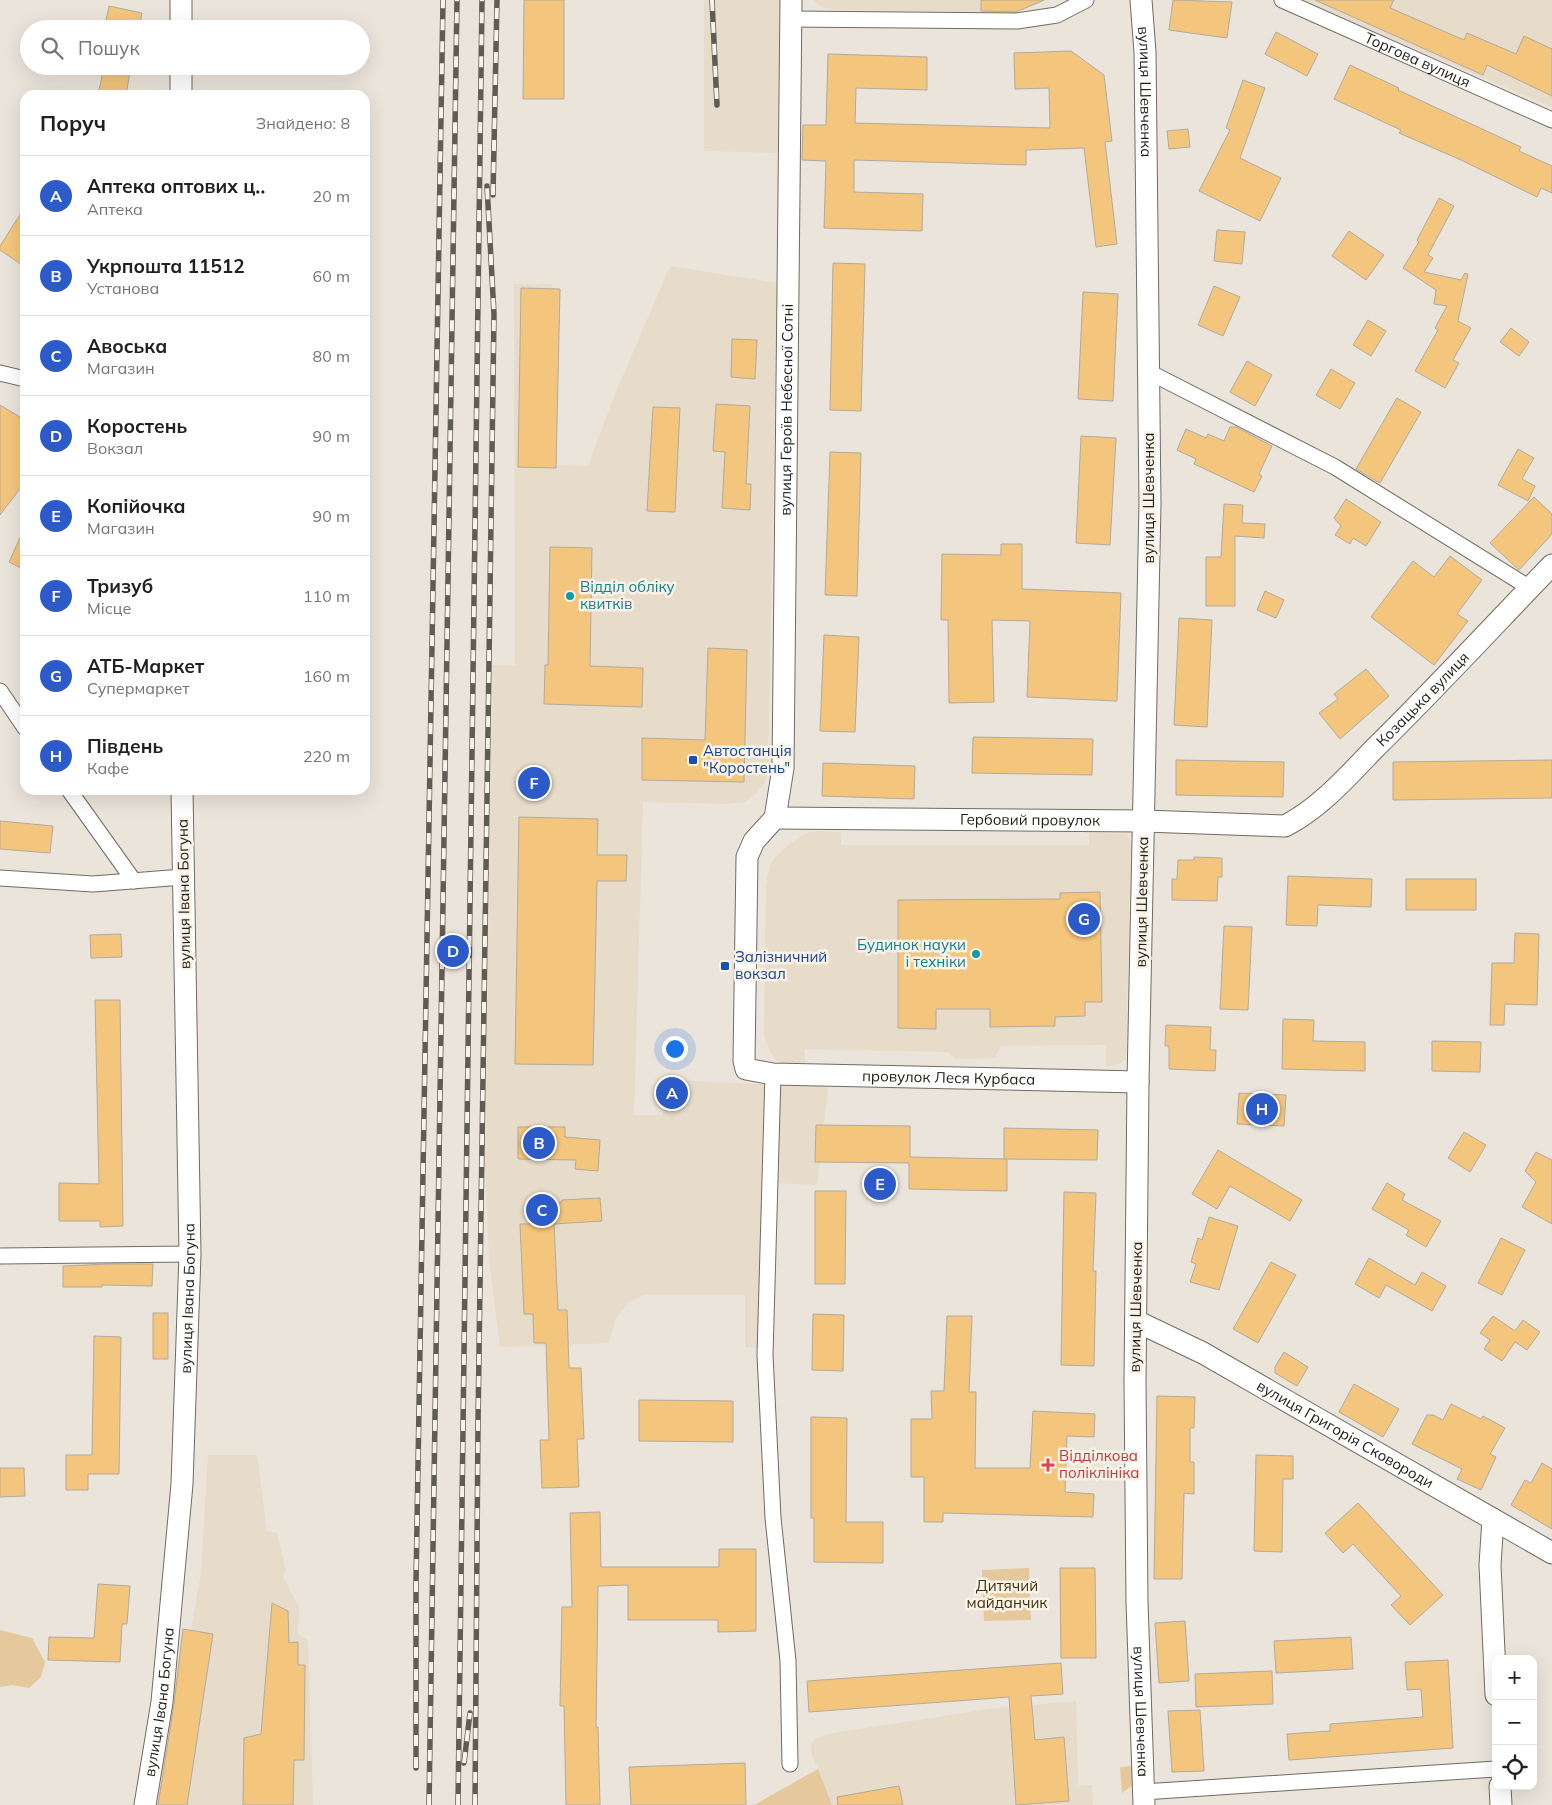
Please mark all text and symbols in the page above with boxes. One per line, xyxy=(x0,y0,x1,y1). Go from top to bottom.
search box xyxy=(20,20,370,75)
street label: вулиця Шевченка xyxy=(1134,26,1156,157)
street label: Торгова вулиця xyxy=(1362,28,1473,91)
icon: search xyxy=(38,34,66,62)
text: Пошук xyxy=(78,36,140,60)
text: Поруч xyxy=(40,110,106,136)
text: Знайдено: 8 xyxy=(256,113,350,133)
text: Аптека оптових ц‥ xyxy=(87,174,265,198)
text: A xyxy=(50,186,62,206)
text: 20 m xyxy=(313,186,350,206)
text: Аптека xyxy=(87,199,143,219)
text: Укрпошта 11512 xyxy=(87,254,245,278)
text: B xyxy=(50,266,62,286)
text: 60 m xyxy=(313,266,350,286)
text: Установа xyxy=(87,278,159,298)
street label: вулиця Героїв Небесної Сотні xyxy=(776,304,797,516)
text: Авоська xyxy=(87,334,167,358)
text: C xyxy=(51,346,61,366)
text: 80 m xyxy=(313,346,350,366)
text: Магазин xyxy=(87,358,155,378)
text: Коростень xyxy=(87,414,187,438)
text: D xyxy=(50,426,62,446)
text: 90 m xyxy=(313,426,350,446)
street label: вулиця Шевченка xyxy=(1139,433,1158,563)
text: Вокзал xyxy=(87,438,143,458)
text: Копійочка xyxy=(87,494,186,518)
text: E xyxy=(51,506,61,526)
text: 90 m xyxy=(313,506,350,526)
text: Магазин xyxy=(87,518,155,538)
text: Тризуб xyxy=(87,574,153,598)
place label: Відділ обліку квитків xyxy=(580,577,675,613)
text: F xyxy=(51,586,61,606)
text: 110 m xyxy=(303,586,350,606)
marker: Відділ обліку квитків xyxy=(564,590,576,602)
text: Місце xyxy=(87,598,131,618)
street label: Козацька вулиця xyxy=(1372,648,1473,750)
text: АТБ-Маркет xyxy=(87,654,204,678)
text: G xyxy=(50,666,62,686)
text: 160 m xyxy=(303,666,350,686)
text: Супермаркет xyxy=(87,678,190,698)
text: Південь xyxy=(87,734,163,758)
place label: Автостанція "Коростень" xyxy=(703,741,792,777)
text: H xyxy=(50,746,62,766)
text: 220 m xyxy=(303,746,350,766)
marker: Автостанція "Коростень" xyxy=(687,754,699,766)
text: Кафе xyxy=(87,758,129,778)
pin: F xyxy=(518,764,550,802)
street label: Гербовий провулок xyxy=(960,810,1101,830)
street label: вулиця Івана Богуна xyxy=(173,819,194,969)
street label: вулиця Шевченка xyxy=(1131,836,1152,968)
pin: G xyxy=(1068,900,1100,938)
pin: D xyxy=(437,932,469,970)
place label: Будинок науки і техніки xyxy=(857,935,966,971)
place label: Залізничний вокзал xyxy=(735,947,827,983)
marker: Будинок науки і техніки xyxy=(970,948,982,960)
marker: Залізничний вокзал xyxy=(719,960,731,972)
your location xyxy=(662,1036,688,1062)
street label: провулок Леся Курбаса xyxy=(862,1066,1035,1089)
pin: A xyxy=(656,1074,688,1112)
pin: H xyxy=(1246,1090,1278,1128)
pin: B xyxy=(523,1124,555,1162)
pin: E xyxy=(864,1165,896,1203)
pin: C xyxy=(526,1191,558,1229)
street label: вулиця Івана Богуна xyxy=(176,1223,199,1374)
street label: вулиця Шевченка xyxy=(1125,1241,1146,1373)
street label: вулиця Григорія Сковороди xyxy=(1253,1376,1437,1492)
place label: Відділкова поліклініка xyxy=(1059,1446,1140,1482)
marker: Відділкова поліклініка xyxy=(1041,1458,1055,1472)
park label: Дитячий майданчик xyxy=(967,1576,1048,1612)
street label: вулиця Івана Богуна xyxy=(140,1627,178,1778)
street label: вулиця Шевченка xyxy=(1130,1646,1153,1777)
map controls xyxy=(1492,1655,1537,1790)
button: + xyxy=(1492,1655,1537,1700)
button: − xyxy=(1492,1700,1537,1745)
button: locate xyxy=(1492,1745,1537,1790)

